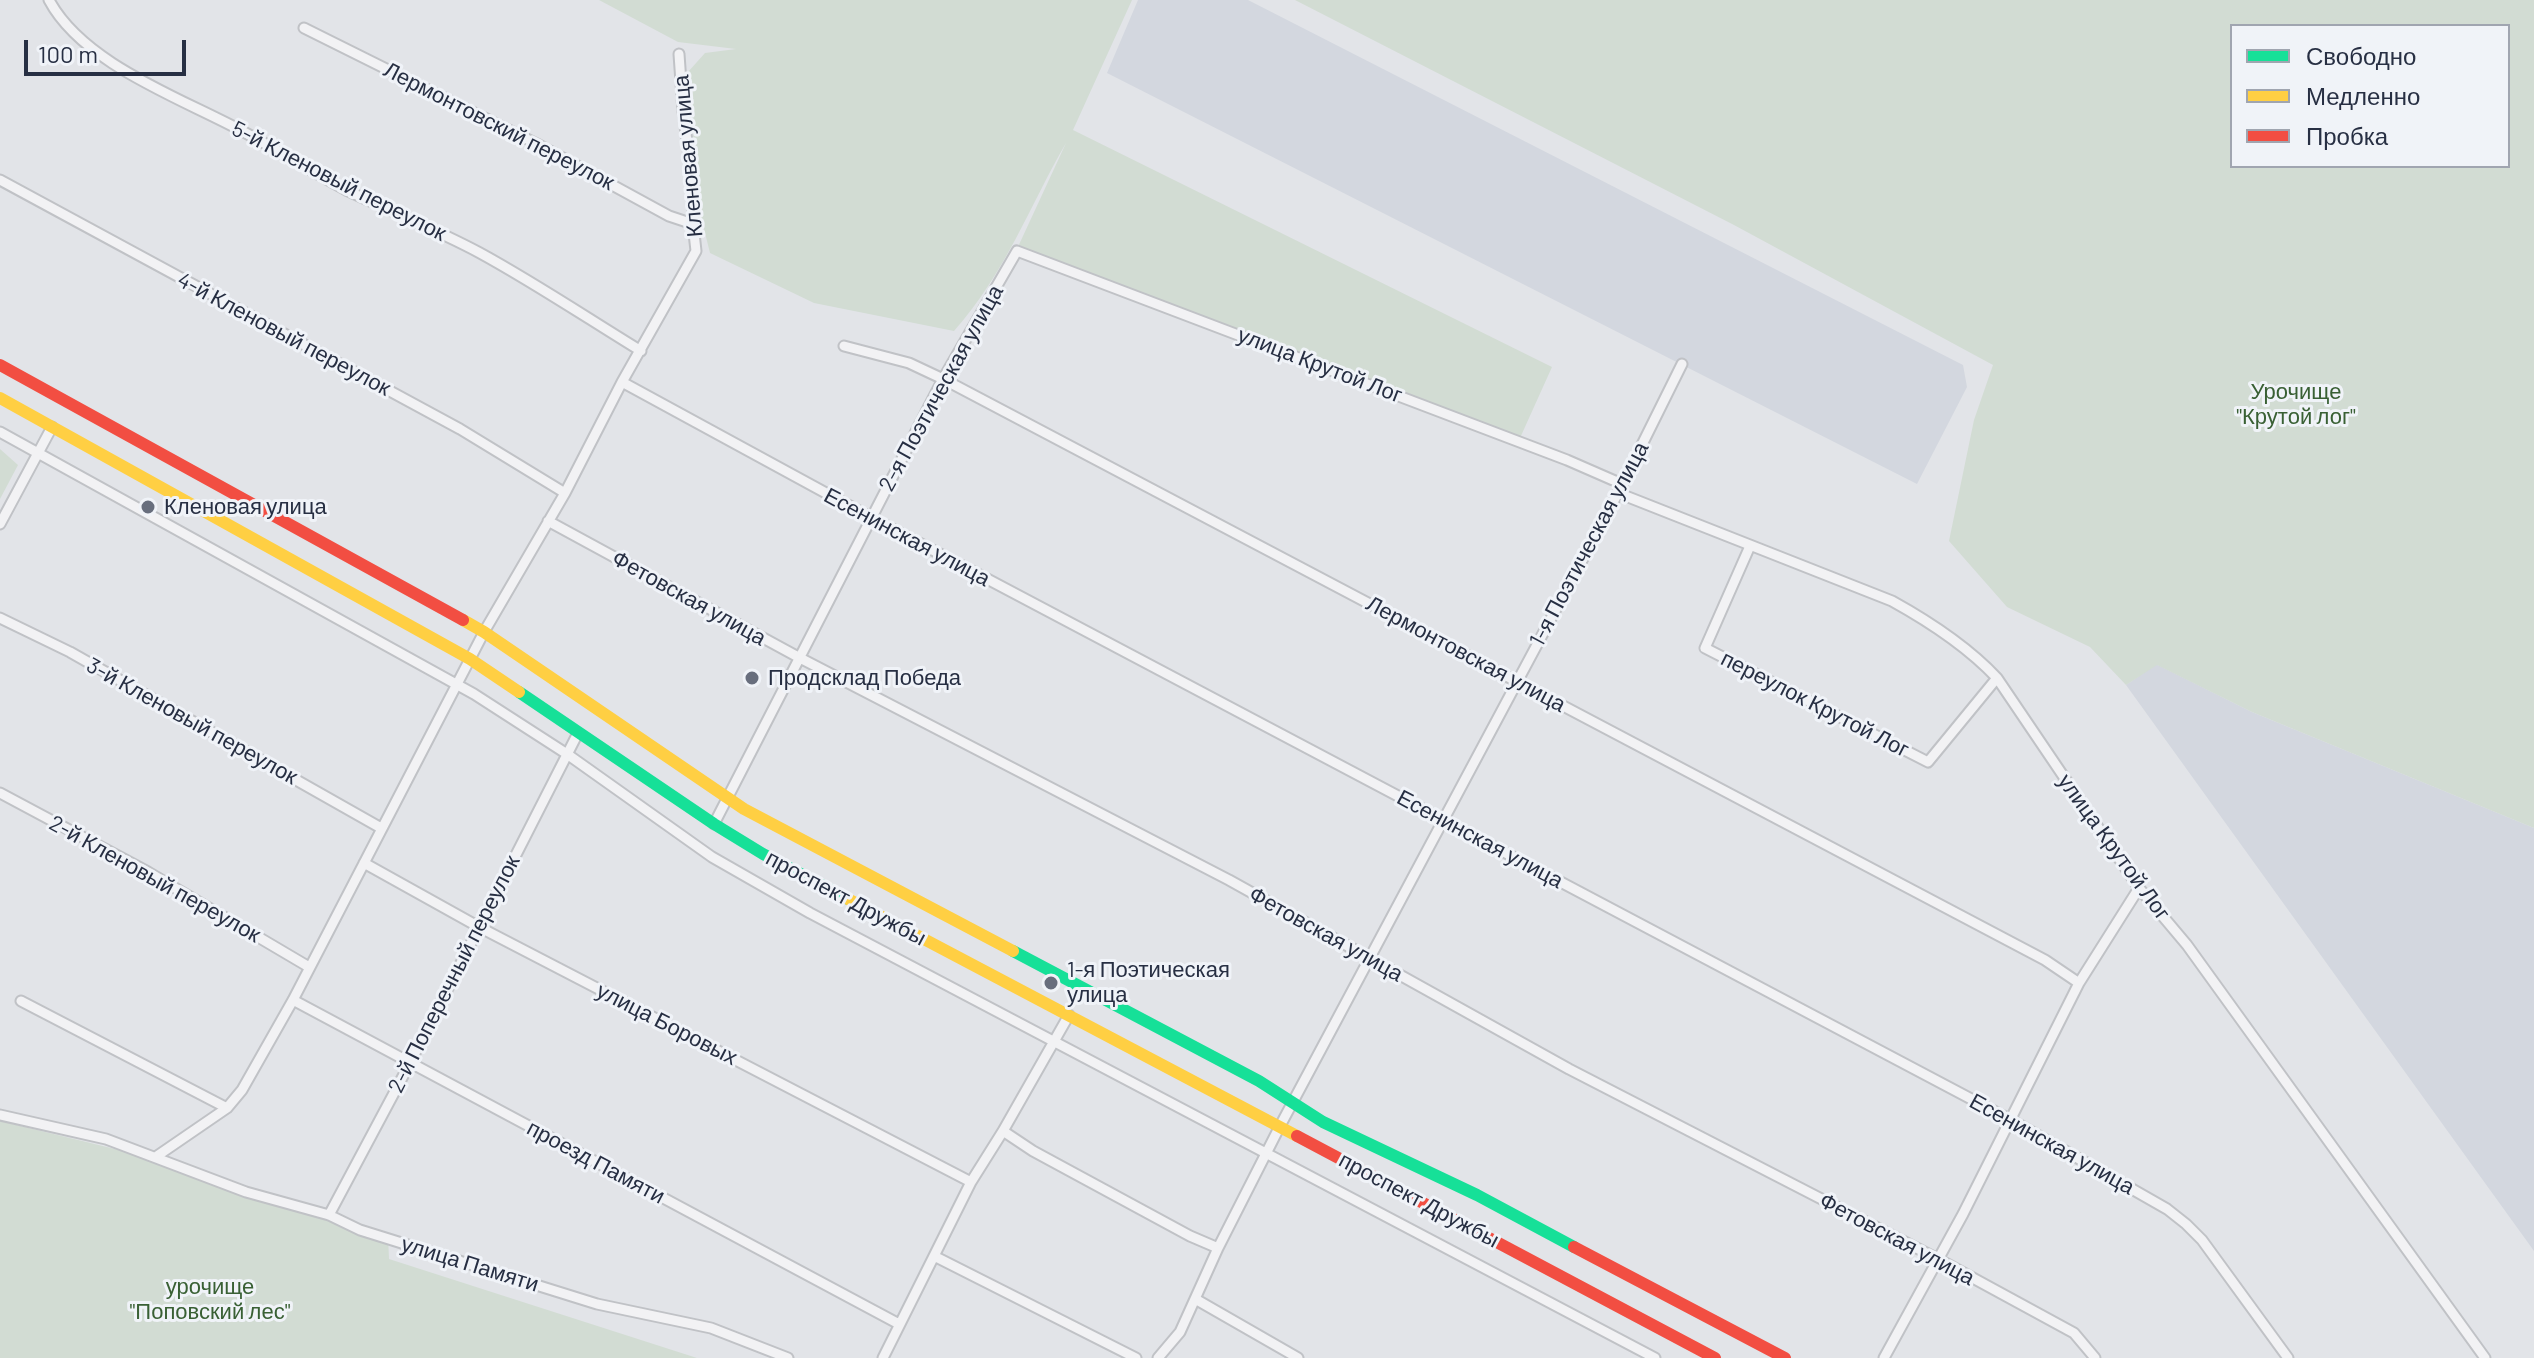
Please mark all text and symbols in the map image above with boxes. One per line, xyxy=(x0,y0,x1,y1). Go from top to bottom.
scale bar xyxy=(28,24,190,74)
legend xyxy=(2230,24,2510,168)
text: 100 m xyxy=(38,39,98,68)
text: Свободно xyxy=(2306,41,2416,70)
street label: Лермонтовский переулок xyxy=(379,56,619,196)
street label: Кленовая улица xyxy=(668,74,708,238)
text: Медленно xyxy=(2306,81,2420,110)
street label: 5-й Кленовый переулок xyxy=(227,115,451,247)
text: Пробка xyxy=(2306,121,2388,150)
street label: 4-й Кленовый переулок xyxy=(173,267,395,401)
street label: 2-я Поэтическая улица xyxy=(873,280,1009,496)
street label: улица Крутой Лог xyxy=(1234,321,1406,409)
park label: Урочище "Крутой лог" xyxy=(2236,379,2356,430)
street label: 1-я Поэтическая улица xyxy=(1524,437,1654,651)
street label: Есенинская улица xyxy=(819,482,995,592)
place label: Кленовая улица xyxy=(164,494,327,520)
marker: Кленовая улица xyxy=(139,498,157,516)
street label: Фетовская улица xyxy=(607,545,771,651)
street label: Лермонтовская улица xyxy=(1362,590,1570,718)
street label: переулок Крутой Лог xyxy=(1717,645,1913,763)
street label: 3-й Кленовый переулок xyxy=(82,652,302,790)
place label: Продсклад Победа xyxy=(768,665,961,691)
marker: Продсклад Победа xyxy=(743,669,761,687)
street label: улица Крутой Лог xyxy=(2052,769,2176,925)
street label: Есенинская улица xyxy=(1392,784,1568,894)
street label: 2-й Кленовый переулок xyxy=(45,810,265,948)
street label: проспект Дружбы xyxy=(761,845,931,951)
street label: 2-й Поперечный переулок xyxy=(383,851,525,1097)
street label: Фетовская улица xyxy=(1244,881,1408,987)
place label: 1-я Поэтическая улица xyxy=(1067,957,1230,1008)
marker: 1-я Поэтическая улица xyxy=(1042,974,1060,992)
street label: улица Боровых xyxy=(592,977,742,1071)
street label: Есенинская улица xyxy=(1965,1088,2139,1200)
street label: проезд Памяти xyxy=(523,1115,669,1209)
street label: проспект Дружбы xyxy=(1334,1147,1504,1253)
street label: Фетовская улица xyxy=(1815,1187,1979,1291)
street label: улица Памяти xyxy=(398,1231,542,1297)
park label: урочище "Поповский лес" xyxy=(130,1274,290,1326)

